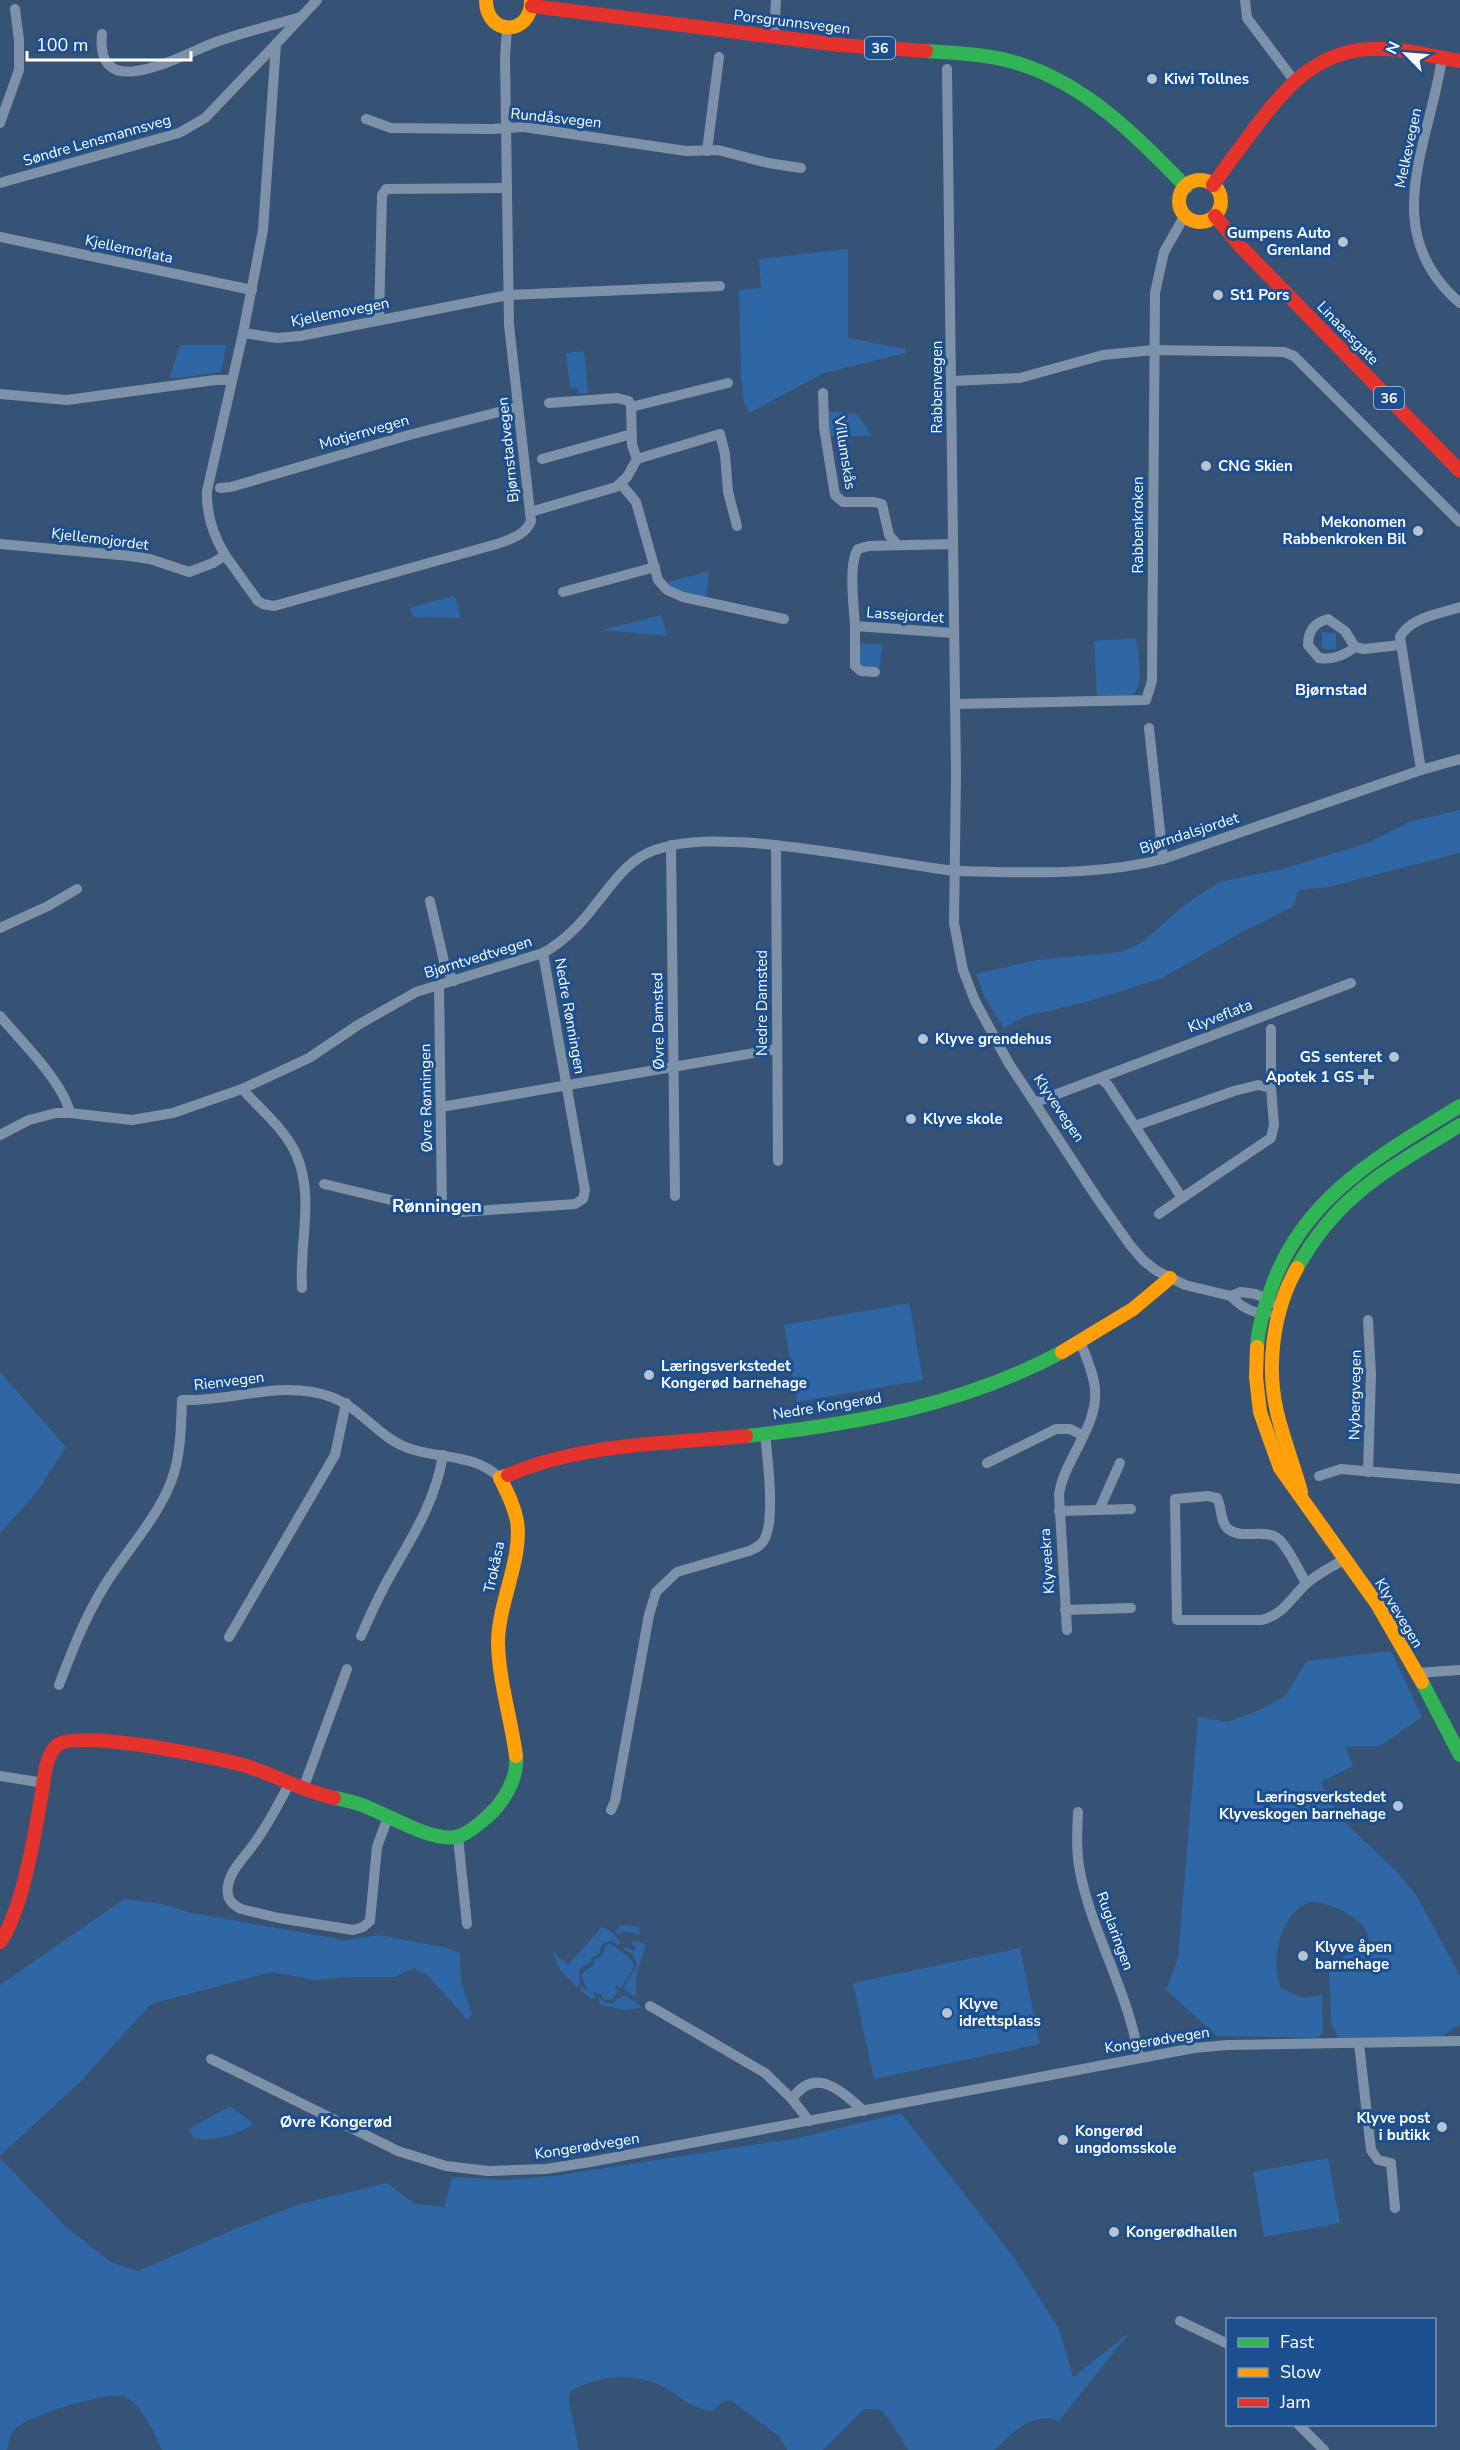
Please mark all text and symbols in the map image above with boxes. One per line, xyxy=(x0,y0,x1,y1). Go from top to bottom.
street label: Porsgrunnsvegen xyxy=(732,5,852,39)
scale bar xyxy=(27,24,190,62)
north arrow xyxy=(1376,24,1436,84)
text: 100 m xyxy=(36,33,88,57)
road number: 36 xyxy=(865,37,895,59)
text: N xyxy=(1381,38,1406,58)
place label: Kiwi Tollnes xyxy=(1164,69,1249,89)
marker: Kiwi Tollnes xyxy=(1145,72,1159,86)
street label: Rundåsvegen xyxy=(509,103,603,133)
street label: Melkevegen xyxy=(1390,106,1426,190)
street label: Søndre Lensmannsveg xyxy=(21,109,173,171)
place label: Gumpens Auto Grenland xyxy=(1227,223,1331,260)
street label: Kjellemoflata xyxy=(83,230,175,268)
marker: Gumpens Auto Grenland xyxy=(1336,235,1350,249)
place label: St1 Pors xyxy=(1230,285,1289,305)
marker: St1 Pors xyxy=(1211,288,1225,302)
street label: Kjellemovegen xyxy=(289,293,391,331)
street label: Linaaesgate xyxy=(1313,297,1383,369)
street label: Rabbenvegen xyxy=(927,341,947,433)
road number: 36 xyxy=(1374,387,1404,409)
street label: Bjørnstadvegen xyxy=(493,396,523,504)
street label: Motjernvegen xyxy=(317,410,411,454)
street label: Villumskås xyxy=(829,414,861,491)
place label: CNG Skien xyxy=(1218,456,1293,476)
marker: CNG Skien xyxy=(1199,459,1213,473)
street label: Rabbenkroken xyxy=(1128,477,1148,573)
place label: Mekonomen Rabbenkroken Bil xyxy=(1282,512,1406,549)
street label: Kjellemojordet xyxy=(50,523,151,555)
marker: Mekonomen Rabbenkroken Bil xyxy=(1411,524,1425,538)
street label: Lassejordet xyxy=(866,602,945,628)
district label: Bjørnstad xyxy=(1295,679,1367,701)
street label: Bjørndalsjordet xyxy=(1137,807,1242,858)
street label: Bjørntvedtvegen xyxy=(422,931,534,983)
street label: Nedre Damsted xyxy=(752,950,772,1056)
street label: Nedre Rønningen xyxy=(550,956,590,1076)
street label: Øvre Damsted xyxy=(647,972,669,1070)
street label: Klyveflata xyxy=(1185,995,1255,1037)
place label: Klyve grendehus xyxy=(935,1029,1052,1049)
marker: Klyve grendehus xyxy=(916,1032,930,1046)
street label: Øvre Rønningen xyxy=(415,1043,437,1153)
place label: GS senteret xyxy=(1300,1047,1382,1067)
marker: GS senteret xyxy=(1387,1050,1401,1064)
place label: Apotek 1 GS xyxy=(1266,1067,1354,1087)
street label: Klyvevegen xyxy=(1029,1070,1089,1146)
marker: Apotek 1 GS xyxy=(1359,1070,1373,1084)
place label: Klyve skole xyxy=(923,1109,1003,1129)
marker: Klyve skole xyxy=(904,1112,918,1126)
district label: Rønningen xyxy=(392,1194,482,1218)
street label: Nybergvegen xyxy=(1344,1350,1366,1440)
place label: Læringsverkstedet Kongerød barnehage xyxy=(661,1356,807,1393)
street label: Rienvegen xyxy=(193,1367,265,1395)
marker: Læringsverkstedet Kongerød barnehage xyxy=(642,1368,656,1382)
street label: Nedre Kongerød xyxy=(771,1388,883,1424)
street label: Klyveekra xyxy=(1035,1527,1059,1595)
street label: Trokåsa xyxy=(479,1539,509,1595)
street label: Klyvevegen xyxy=(1370,1574,1428,1652)
place label: Læringsverkstedet Klyveskogen barnehage xyxy=(1219,1787,1386,1824)
marker: Læringsverkstedet Klyveskogen barnehage xyxy=(1391,1799,1405,1813)
street label: Ruglaringen xyxy=(1092,1889,1138,1973)
place label: Klyve åpen barnehage xyxy=(1315,1937,1392,1974)
marker: Klyve åpen barnehage xyxy=(1296,1949,1310,1963)
place label: Klyve idrettsplass xyxy=(959,1994,1041,2031)
marker: Klyve idrettsplass xyxy=(940,2006,954,2020)
street label: Kongerødvegen xyxy=(1103,2022,1211,2058)
place label: Klyve post i butikk xyxy=(1356,2108,1431,2145)
district label: Øvre Kongerød xyxy=(280,2111,392,2133)
marker: Klyve post i butikk xyxy=(1435,2120,1449,2134)
place label: Kongerød ungdomsskole xyxy=(1075,2121,1176,2158)
street label: Kongerødvegen xyxy=(533,2128,641,2164)
marker: Kongerød ungdomsskole xyxy=(1056,2133,1070,2147)
place label: Kongerødhallen xyxy=(1126,2222,1237,2242)
marker: Kongerødhallen xyxy=(1107,2225,1121,2239)
legend xyxy=(1226,2318,1436,2426)
text: Fast xyxy=(1280,2330,1315,2354)
text: Slow xyxy=(1280,2360,1321,2384)
text: Jam xyxy=(1279,2390,1311,2414)

